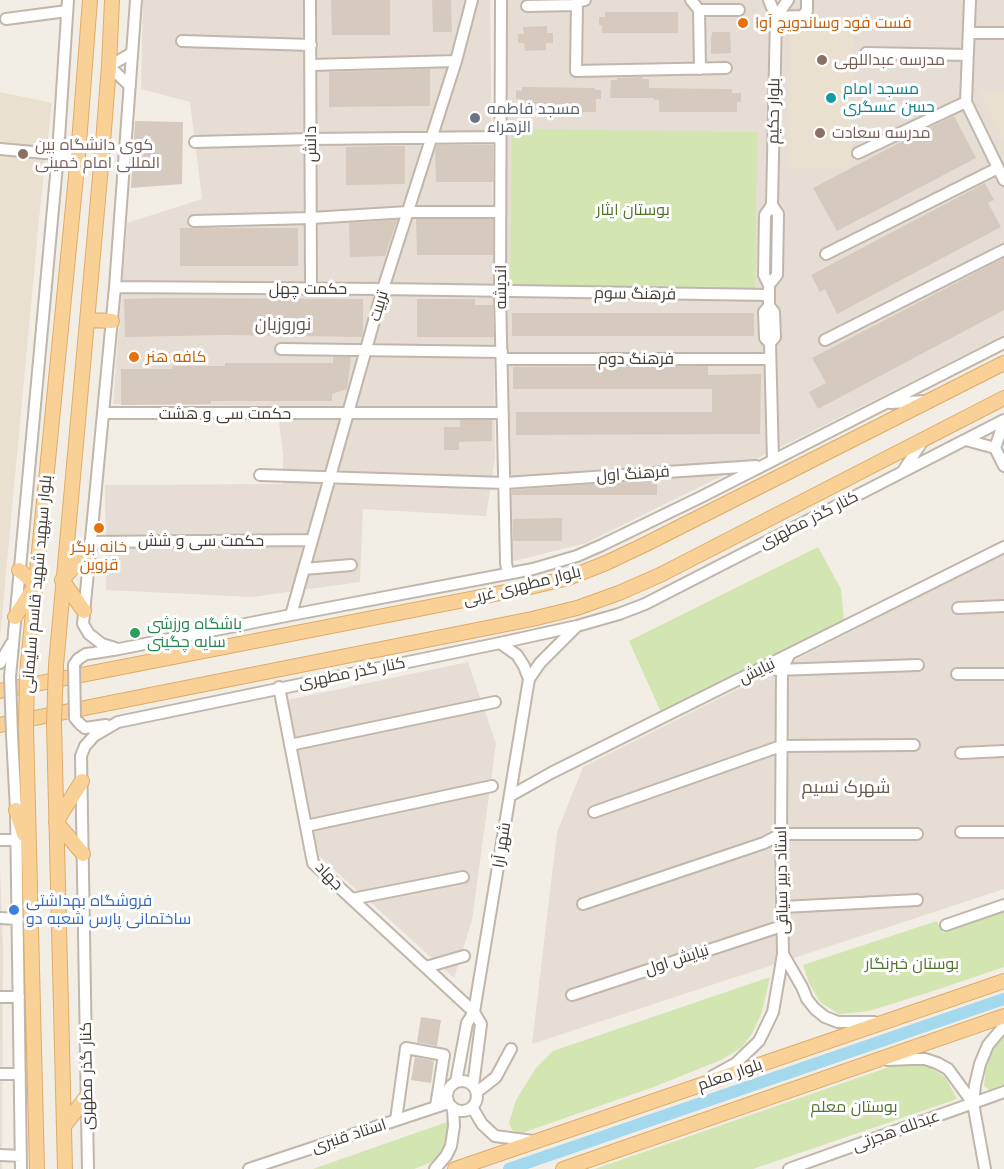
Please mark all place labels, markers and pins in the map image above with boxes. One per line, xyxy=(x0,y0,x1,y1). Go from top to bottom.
place label: فست فود وساندویچ آوا xyxy=(755,13,912,33)
marker: فست فود وساندویچ آوا xyxy=(736,16,750,30)
place label: مدرسه عبداللهی xyxy=(834,50,945,70)
marker: مدرسه عبداللهی xyxy=(815,53,829,67)
place label: مسجد امام حسن عسگری xyxy=(843,79,935,117)
marker: مسجد امام حسن عسگری xyxy=(824,91,838,105)
place label: مسجد فاطمه الزهراء xyxy=(487,99,580,137)
marker: مسجد فاطمه الزهراء xyxy=(468,111,482,125)
place label: مدرسه سعادت xyxy=(832,123,931,143)
marker: مدرسه سعادت xyxy=(813,126,827,140)
place label: کوی دانشگاه بین المللی امام خمینی xyxy=(35,135,160,173)
marker: کوی دانشگاه بین المللی امام خمینی xyxy=(16,147,30,161)
place label: کافه هنر xyxy=(146,347,206,367)
marker: کافه هنر xyxy=(127,350,141,364)
marker: خانه برگر قزوین xyxy=(92,521,106,535)
place label: خانه برگر قزوین xyxy=(71,537,127,575)
place label: باشگاه ورزشى سايه چگينى xyxy=(147,614,242,652)
marker: باشگاه ورزشى سايه چگينى xyxy=(128,626,142,640)
place label: فروشگاه بهداشتی ساختمانی پارس شعبه دو xyxy=(26,891,191,929)
marker: فروشگاه بهداشتی ساختمانی پارس شعبه دو xyxy=(7,903,21,917)

